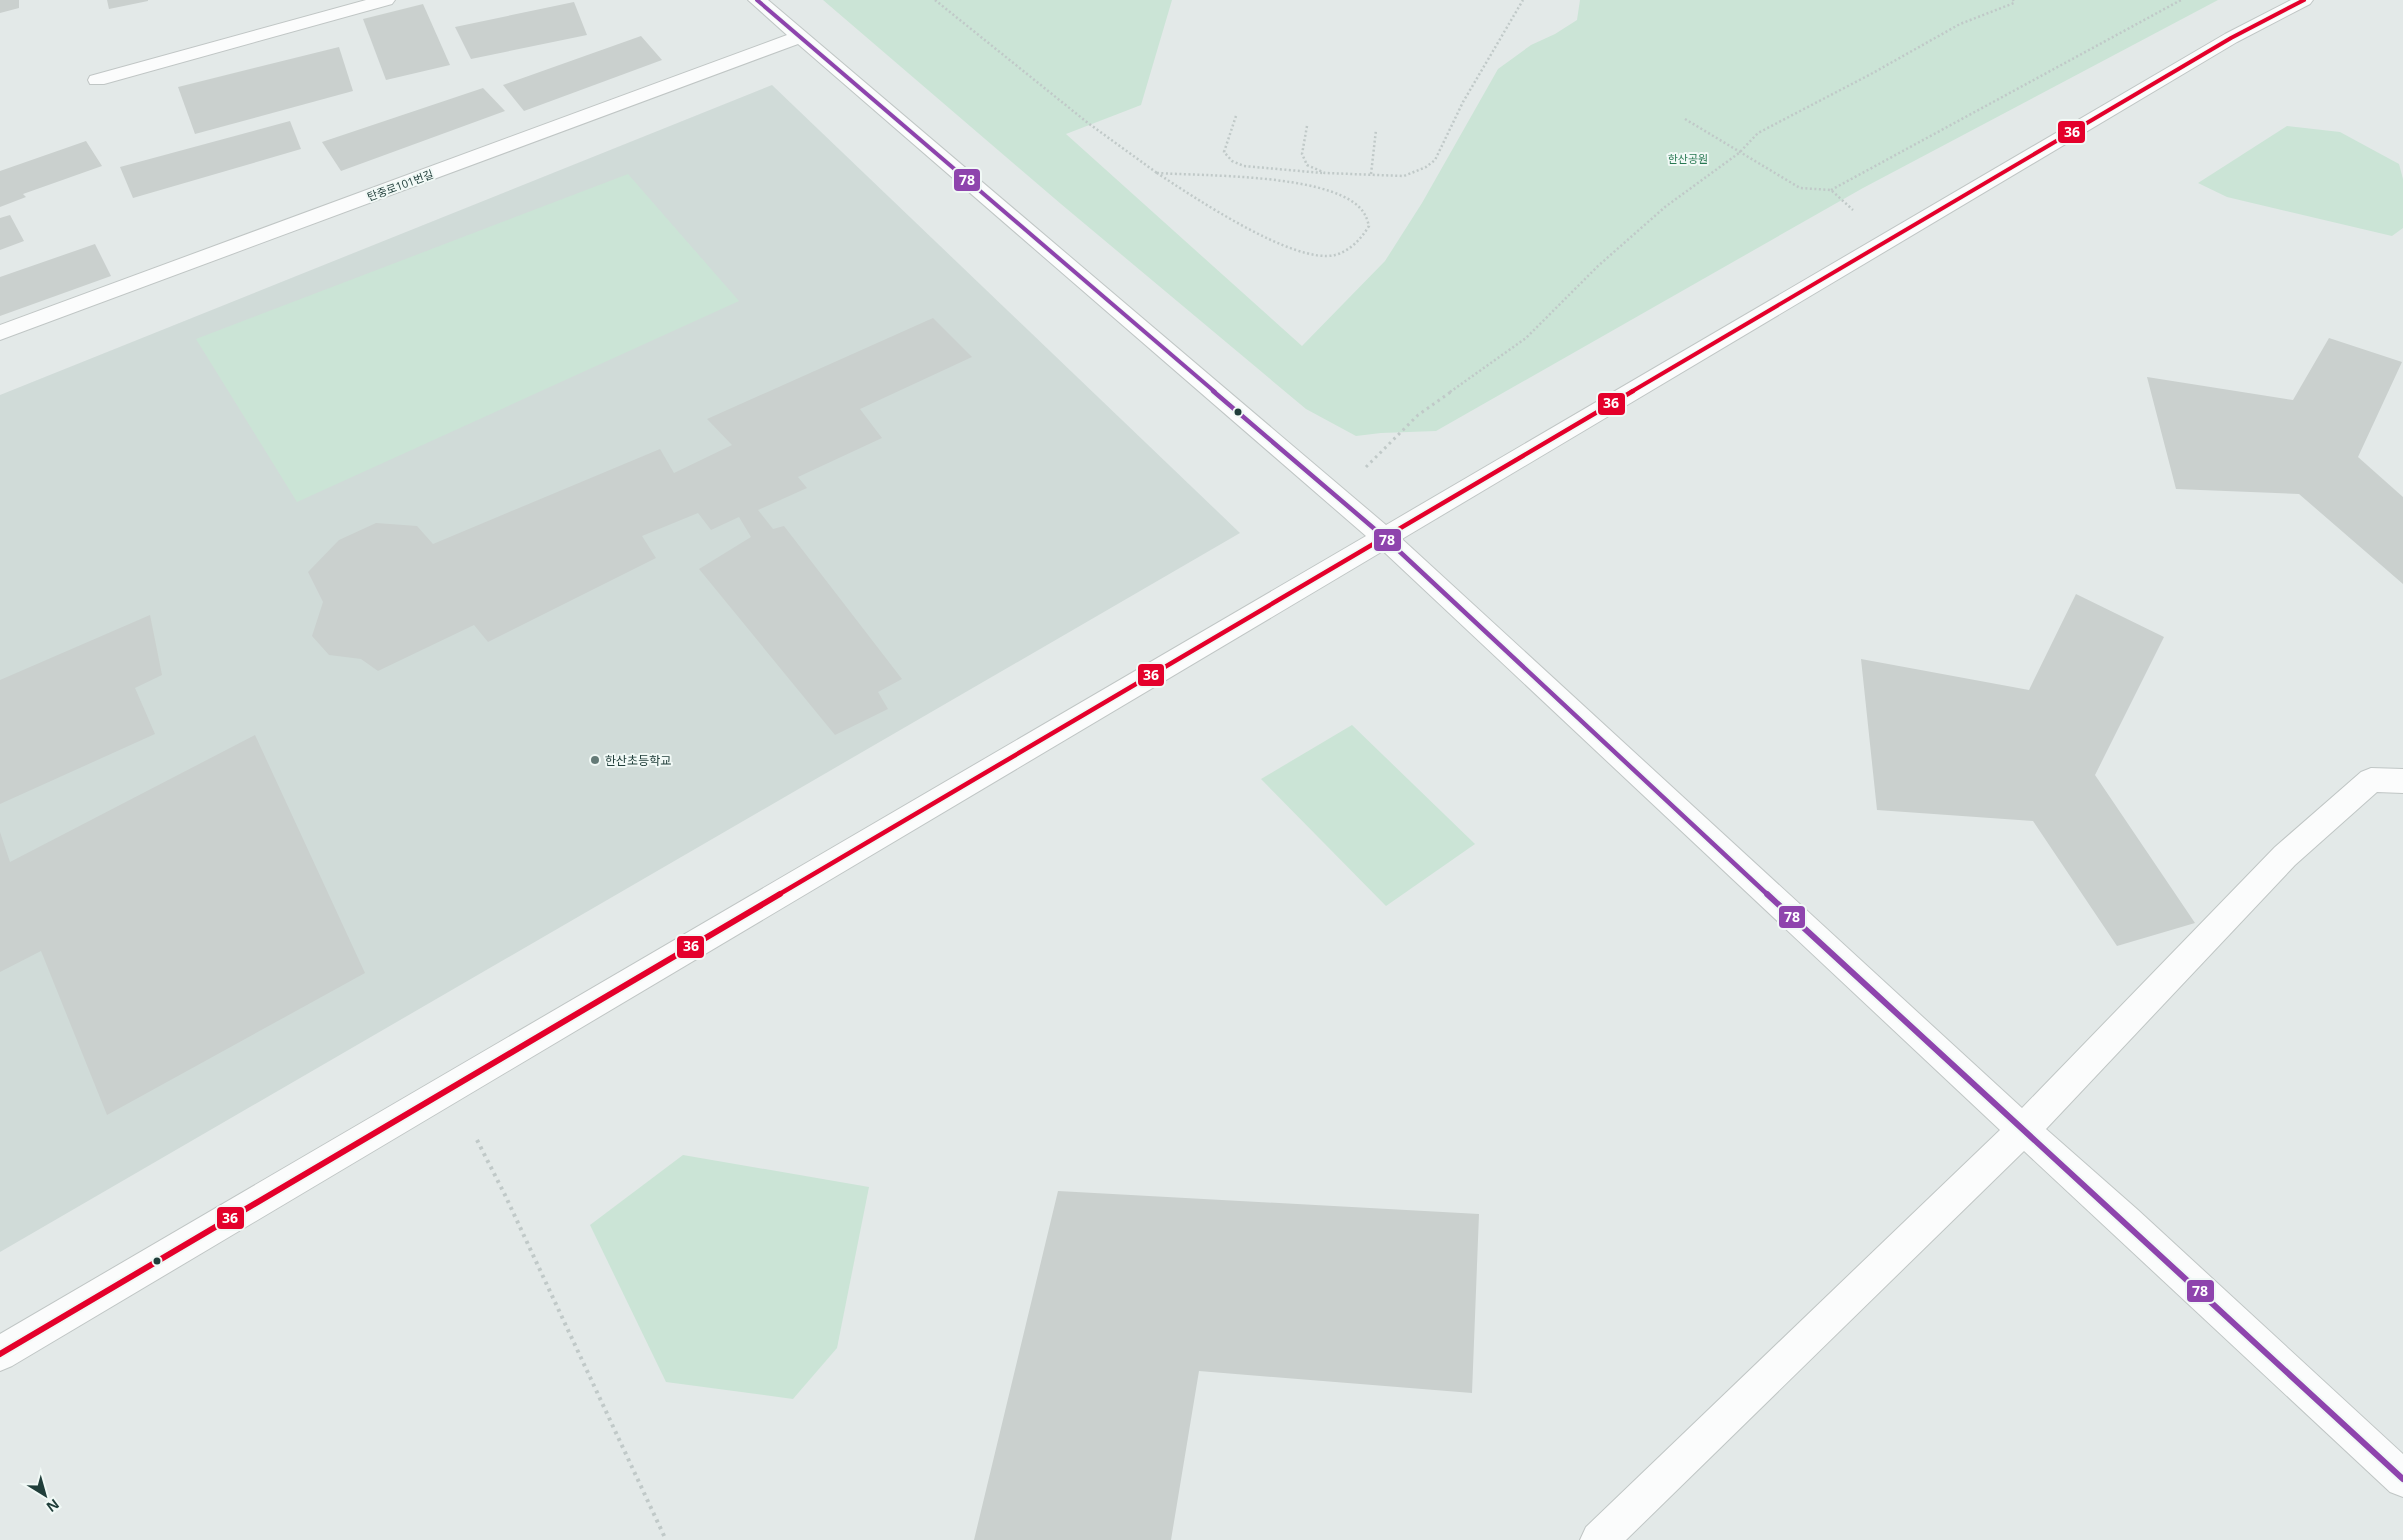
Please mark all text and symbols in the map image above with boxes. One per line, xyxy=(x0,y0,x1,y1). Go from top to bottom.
line badge: 36 xyxy=(2057,120,2086,144)
text: 36 xyxy=(2064,122,2080,141)
park label: 한산공원 xyxy=(1668,151,1708,166)
street label: 탄중로101번길 xyxy=(365,166,435,204)
line badge: 78 xyxy=(953,168,981,192)
text: 78 xyxy=(959,170,975,189)
line badge: 36 xyxy=(1597,392,1626,416)
text: 36 xyxy=(1603,393,1619,412)
unlabelled marker xyxy=(1233,407,1243,417)
line badge: 78 xyxy=(1373,528,1402,552)
text: 78 xyxy=(1379,530,1395,549)
line badge: 36 xyxy=(1137,663,1165,687)
text: 36 xyxy=(1143,665,1159,684)
place label: 한산초등학교 xyxy=(605,752,671,769)
marker: 한산초등학교 xyxy=(589,754,601,766)
line badge: 78 xyxy=(1778,905,1806,929)
text: 78 xyxy=(1784,907,1800,926)
line badge: 36 xyxy=(676,935,705,959)
text: 36 xyxy=(683,936,699,955)
line badge: 36 xyxy=(216,1206,245,1230)
text: 36 xyxy=(222,1208,238,1227)
unlabelled marker xyxy=(152,1256,162,1266)
line badge: 78 xyxy=(2186,1279,2215,1303)
text: 78 xyxy=(2192,1281,2208,1300)
north arrow xyxy=(20,1470,70,1520)
text: N xyxy=(43,1495,63,1517)

